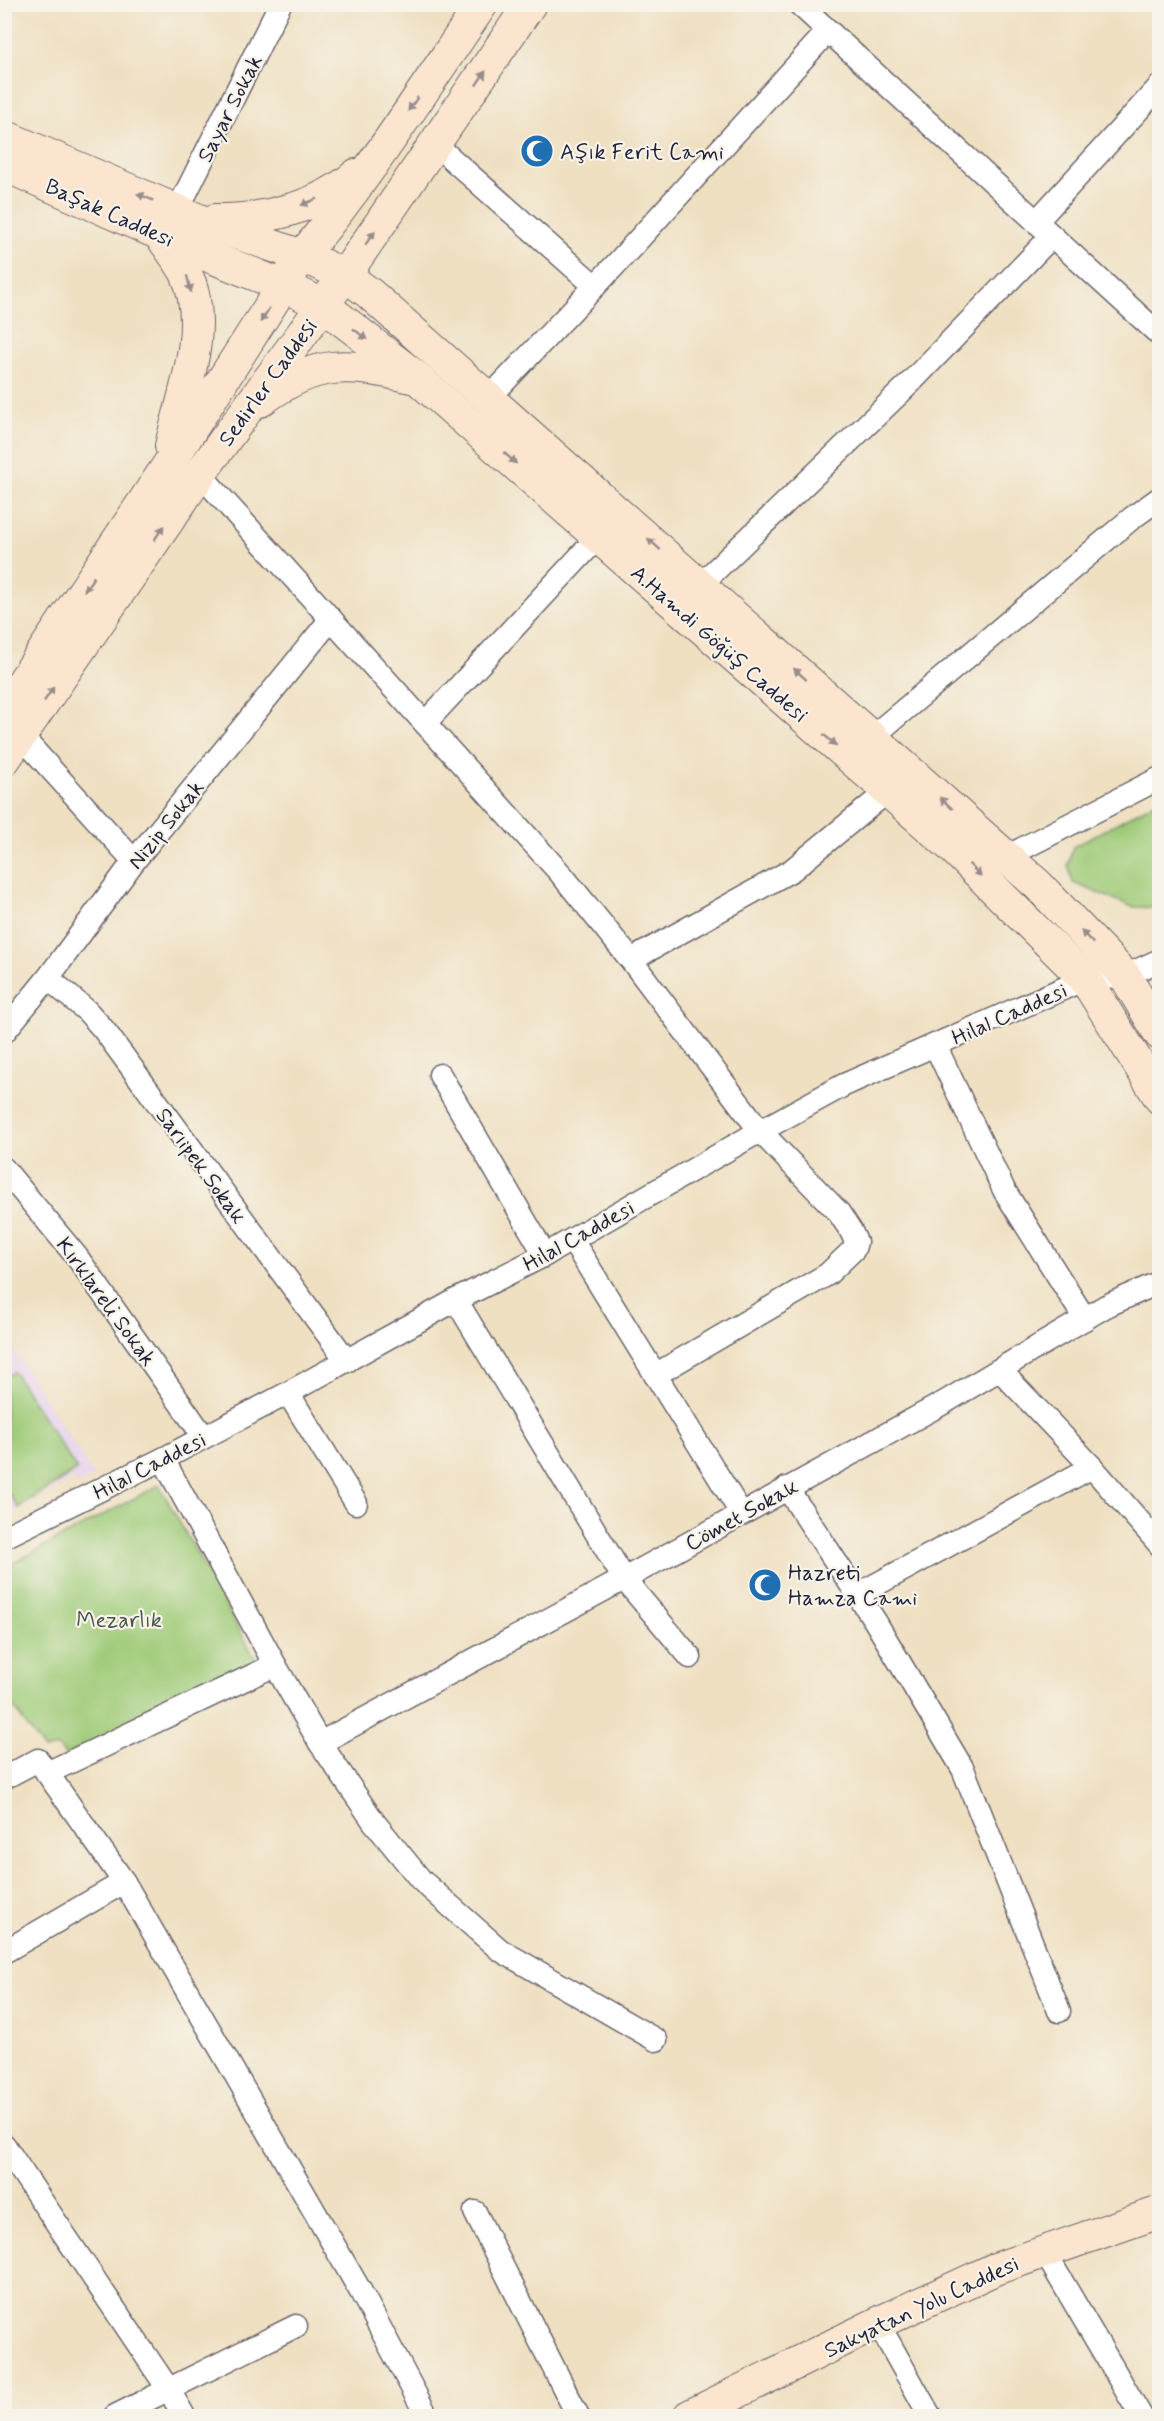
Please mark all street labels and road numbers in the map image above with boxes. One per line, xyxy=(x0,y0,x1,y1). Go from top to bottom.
street label: Sayar Sokak xyxy=(192,50,270,167)
street label: Başak Caddesi xyxy=(41,173,178,255)
street label: Sedirler Caddesi xyxy=(213,314,324,453)
street label: A.Hamdi Göğüş Caddesi xyxy=(623,560,813,730)
street label: Nizip Sokak xyxy=(122,775,211,875)
street label: Hilal Caddesi xyxy=(948,977,1072,1053)
street label: Sarıipek Sokak xyxy=(149,1103,252,1230)
street label: Hilal Caddesi xyxy=(518,1195,640,1279)
street label: Kırklareli Sokak xyxy=(49,1232,162,1372)
street label: Hilal Caddesi xyxy=(89,1426,211,1507)
street label: Cömet Sokak xyxy=(680,1473,803,1558)
street label: Sakyatan Yolu Caddesi xyxy=(820,2250,1024,2365)

